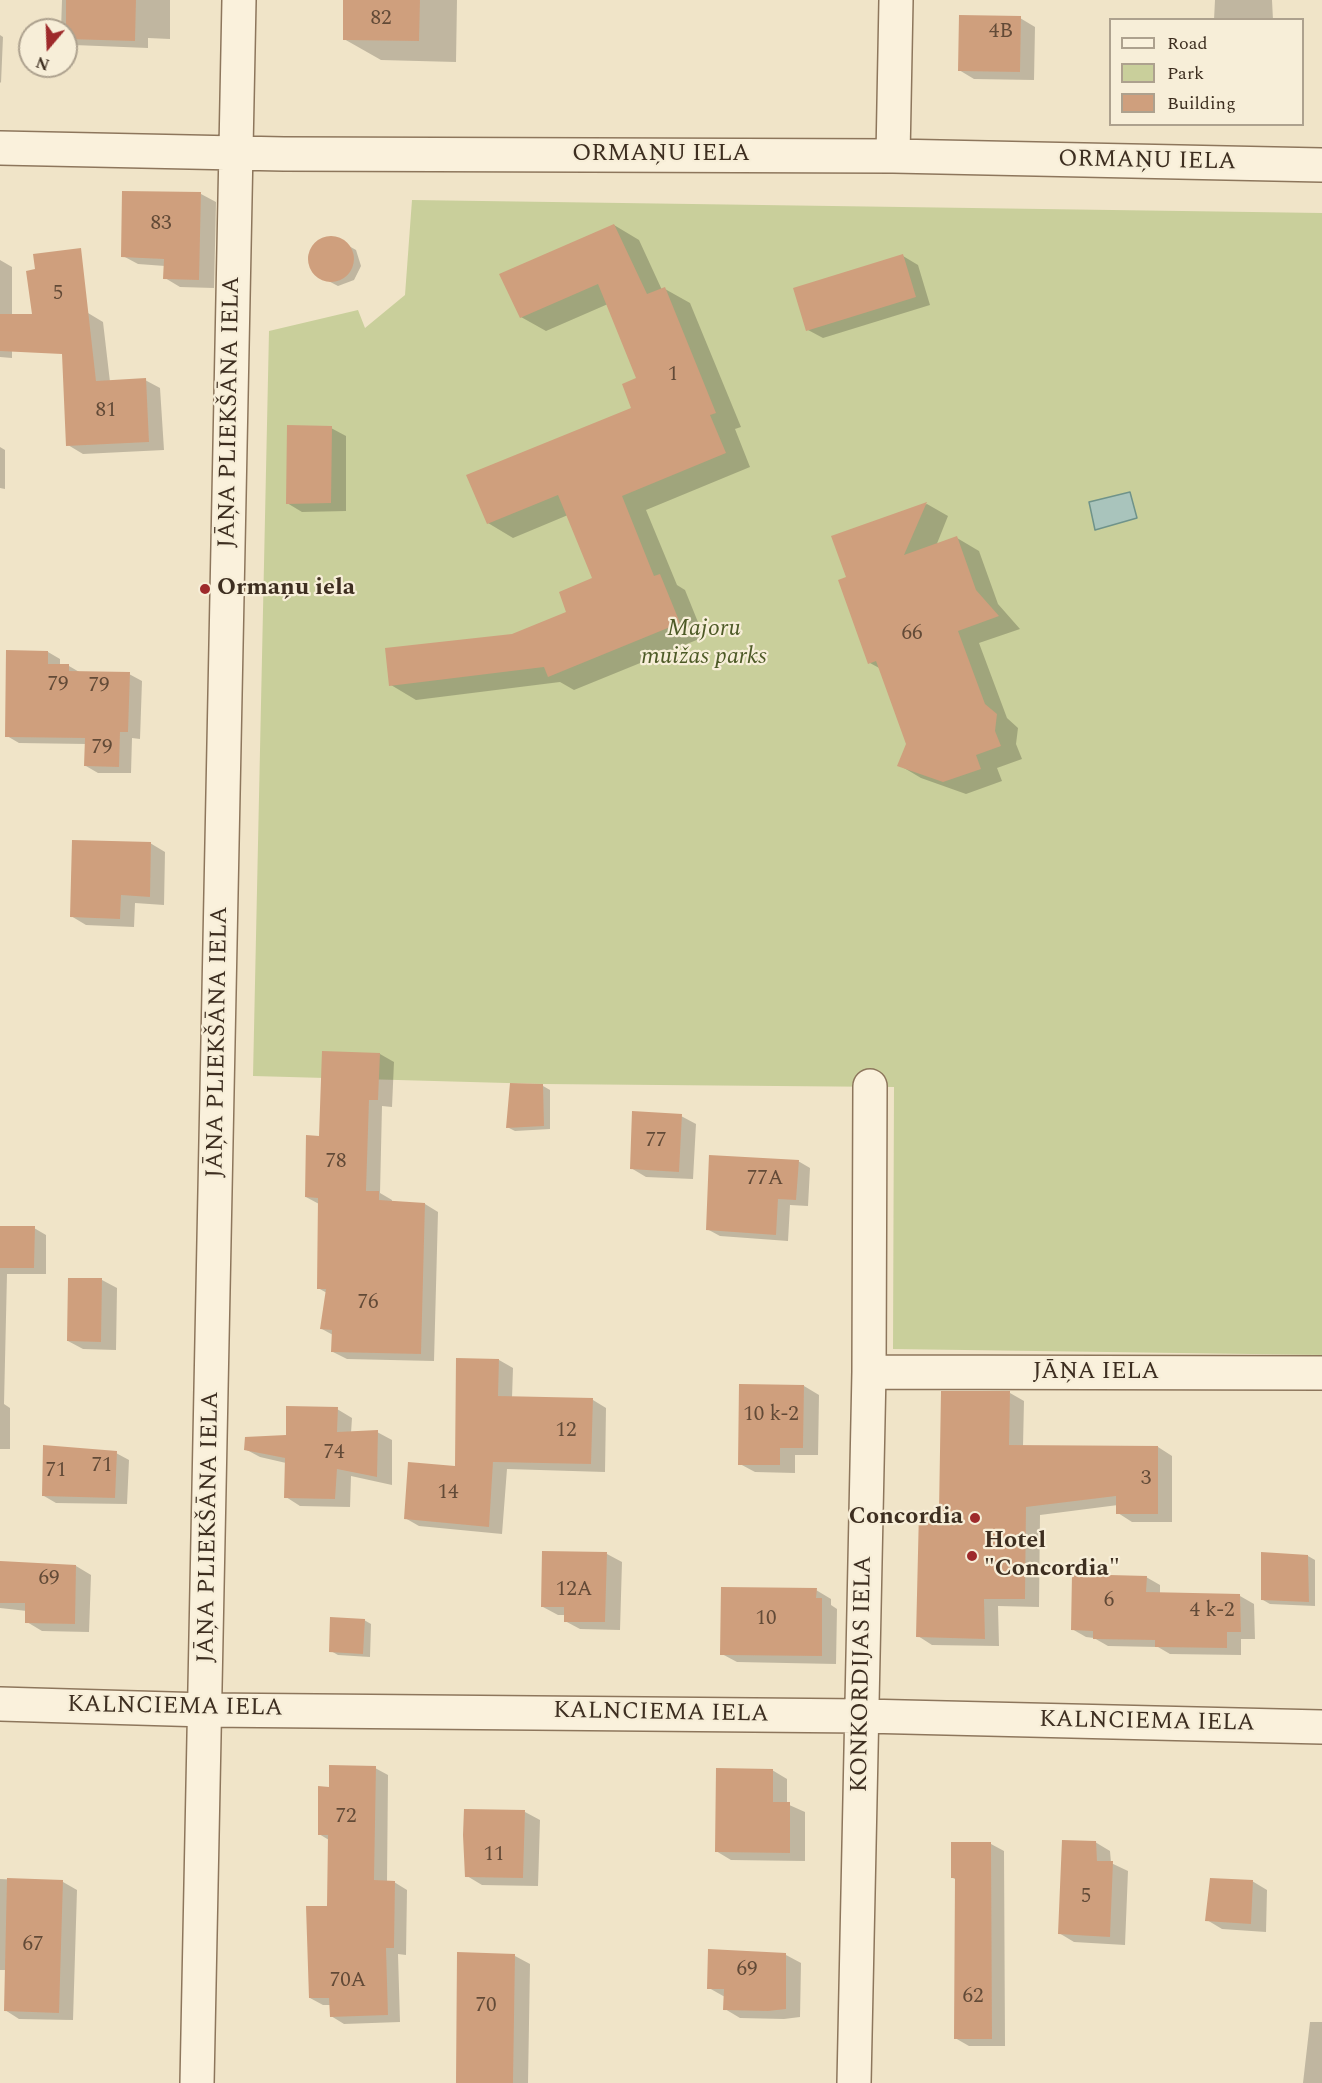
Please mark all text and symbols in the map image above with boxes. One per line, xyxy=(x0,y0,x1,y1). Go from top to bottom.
house number: 82 xyxy=(371,7,391,33)
north arrow xyxy=(18,18,78,78)
legend xyxy=(1109,18,1304,126)
house number: 4B xyxy=(989,20,1013,46)
text: Road xyxy=(1167,30,1208,57)
text: N xyxy=(33,50,53,77)
text: Park xyxy=(1167,60,1204,87)
text: Building xyxy=(1167,90,1236,117)
street label: ORMAŅU IELA xyxy=(572,141,750,169)
street label: ORMAŅU IELA xyxy=(1058,146,1236,178)
house number: 83 xyxy=(151,212,171,238)
street label: JĀŅA PLIEKŠĀNA IELA xyxy=(214,276,248,548)
house number: 5 xyxy=(53,282,63,308)
house number: 1 xyxy=(668,363,678,389)
house number: 81 xyxy=(96,399,116,425)
place label: Ormaņu iela xyxy=(217,575,355,603)
marker: Ormaņu iela xyxy=(198,582,212,596)
park label: Majoru muižas parks xyxy=(641,616,767,672)
house number: 66 xyxy=(902,622,922,648)
house number: 79 xyxy=(48,673,68,699)
house number: 79 xyxy=(89,674,109,700)
house number: 79 xyxy=(92,736,112,762)
street label: JĀŅA PLIEKŠĀNA IELA xyxy=(202,906,236,1178)
house number: 77 xyxy=(646,1129,666,1155)
house number: 78 xyxy=(326,1150,346,1176)
house number: 77A xyxy=(747,1167,783,1193)
house number: 76 xyxy=(358,1291,378,1317)
street label: JĀŅA IELA xyxy=(1033,1359,1159,1387)
street label: JĀŅA PLIEKŠĀNA IELA xyxy=(193,1391,227,1663)
house number: 10 k-2 xyxy=(743,1403,799,1429)
house number: 12 xyxy=(556,1419,576,1445)
house number: 74 xyxy=(324,1441,344,1467)
house number: 71 xyxy=(92,1454,112,1480)
house number: 71 xyxy=(46,1459,66,1485)
house number: 3 xyxy=(1141,1467,1151,1493)
house number: 14 xyxy=(438,1481,458,1507)
place label: Concordia xyxy=(849,1504,963,1532)
marker: Concordia xyxy=(968,1511,982,1525)
place label: Hotel "Concordia" xyxy=(984,1528,1120,1584)
marker: Hotel "Concordia" xyxy=(965,1549,979,1563)
street label: KONKORDIJAS IELA xyxy=(847,1555,879,1793)
house number: 69 xyxy=(39,1567,59,1593)
house number: 12A xyxy=(556,1578,592,1604)
house number: 6 xyxy=(1104,1589,1114,1615)
house number: 4 k-2 xyxy=(1189,1599,1235,1625)
house number: 10 xyxy=(756,1607,776,1633)
street label: KALNCIEMA IELA xyxy=(67,1692,283,1724)
street label: KALNCIEMA IELA xyxy=(553,1698,769,1730)
street label: KALNCIEMA IELA xyxy=(1039,1707,1255,1739)
house number: 72 xyxy=(336,1805,356,1831)
house number: 11 xyxy=(484,1843,504,1869)
house number: 5 xyxy=(1081,1885,1091,1911)
house number: 67 xyxy=(23,1933,43,1959)
house number: 69 xyxy=(737,1958,757,1984)
house number: 70A xyxy=(330,1969,366,1995)
house number: 62 xyxy=(963,1985,983,2011)
house number: 70 xyxy=(476,1994,496,2020)

